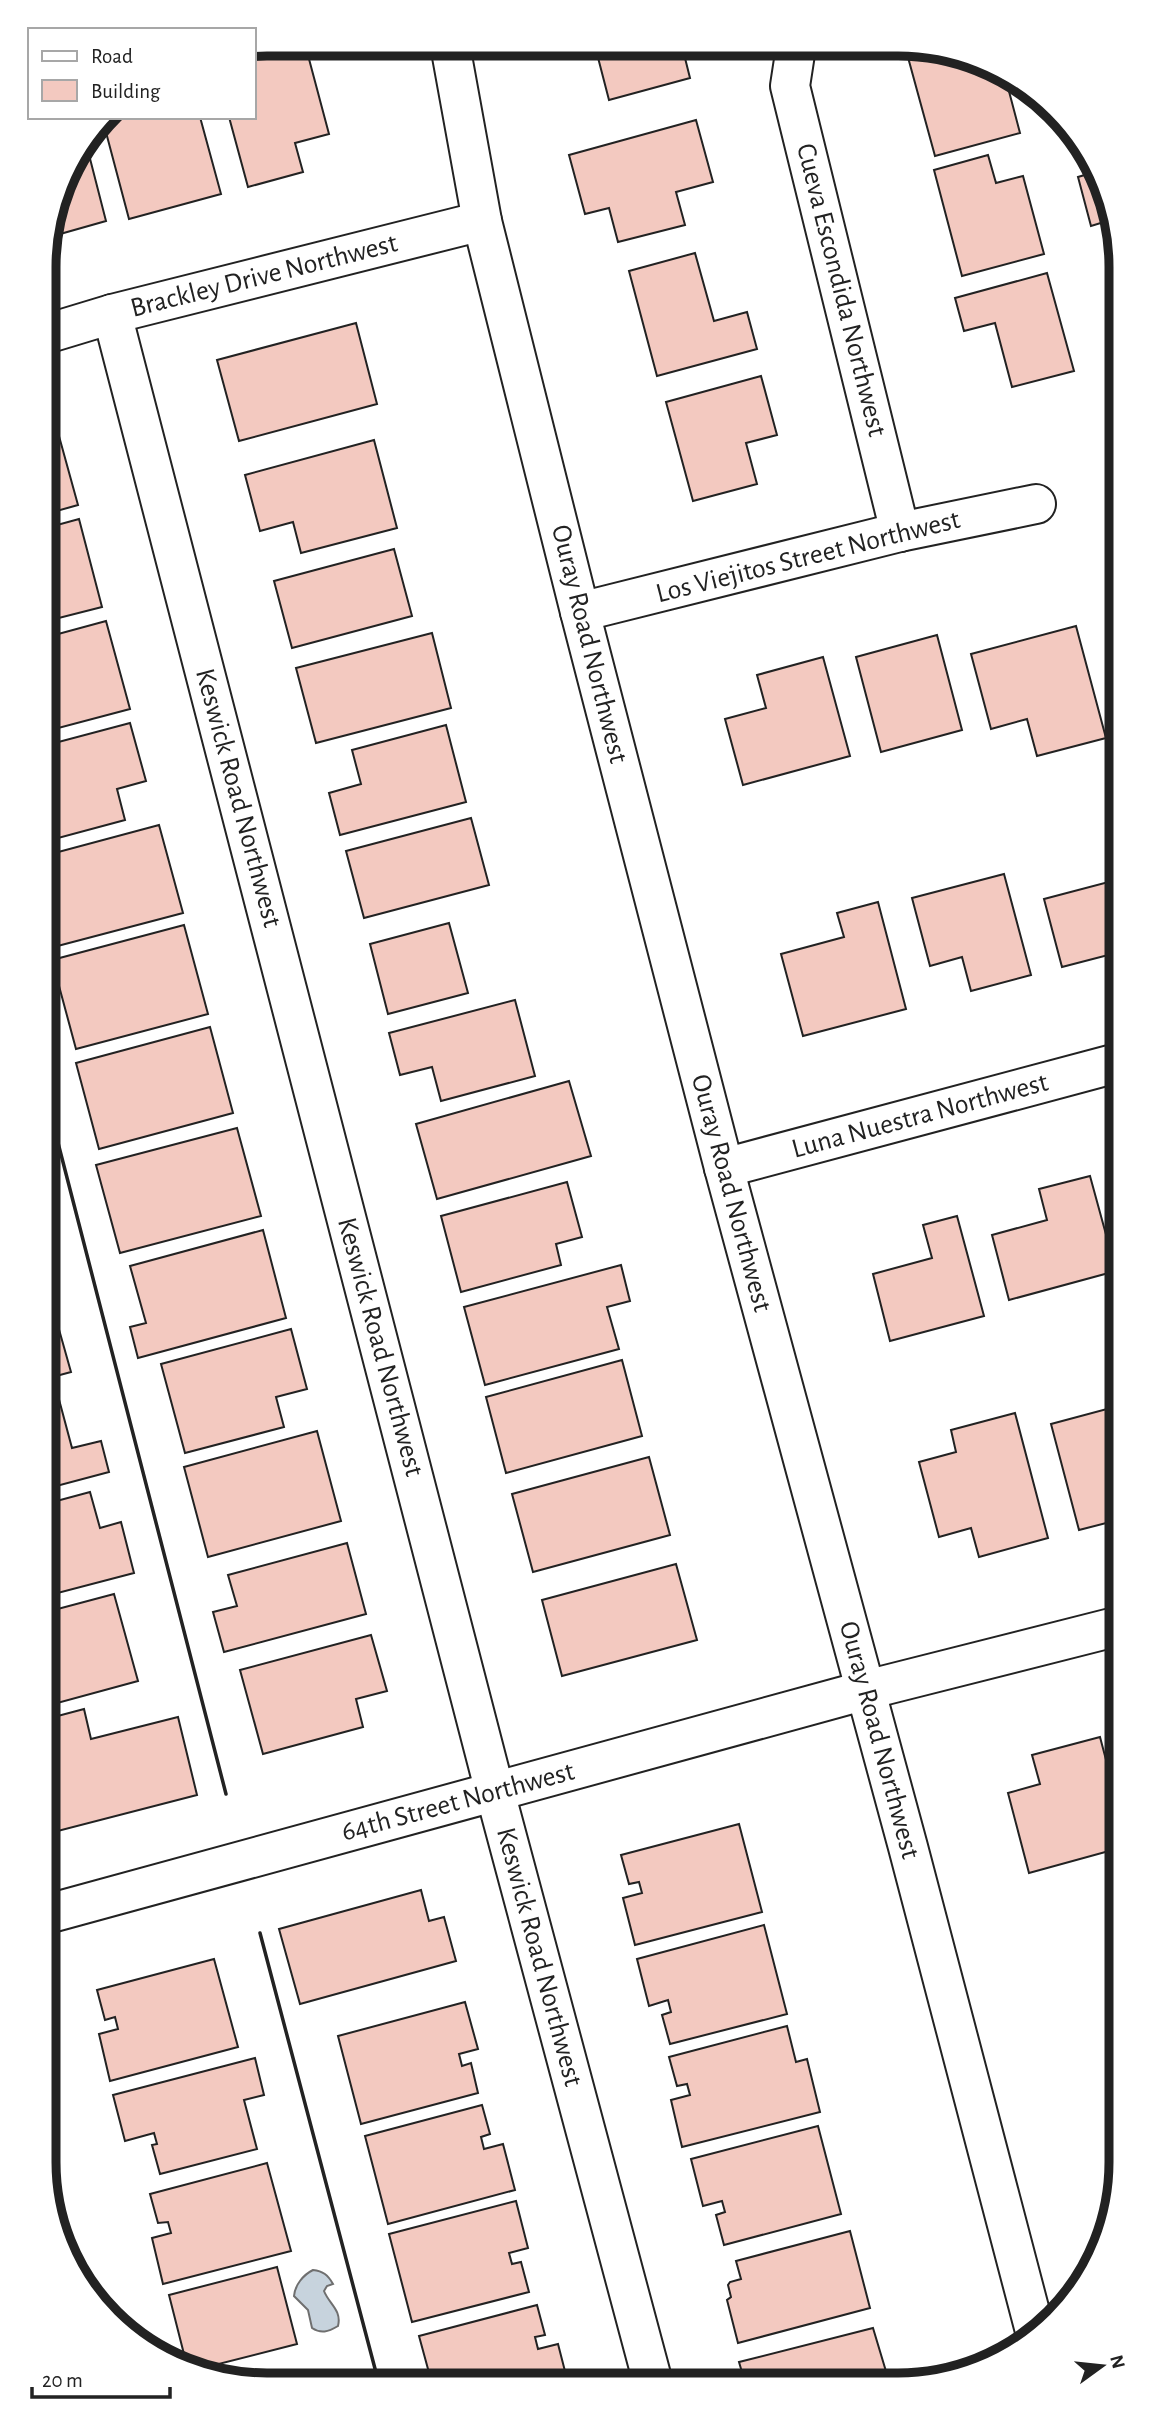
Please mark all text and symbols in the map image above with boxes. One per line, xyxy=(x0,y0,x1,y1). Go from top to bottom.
legend xyxy=(28,28,256,119)
text: Road xyxy=(91,46,133,67)
text: Building xyxy=(91,81,161,102)
street label: Cueva Escondida Northwest xyxy=(791,141,891,439)
street label: Brackley Drive Northwest xyxy=(128,229,400,323)
street label: Los Viejitos Street Northwest xyxy=(653,506,963,608)
street label: Ouray Road Northwest xyxy=(546,522,632,766)
street label: Keswick Road Northwest xyxy=(190,666,286,931)
street label: Luna Nuestra Northwest xyxy=(789,1068,1051,1164)
street label: Ouray Road Northwest xyxy=(686,1071,776,1315)
street label: Keswick Road Northwest xyxy=(332,1215,428,1480)
street label: Ouray Road Northwest xyxy=(834,1618,924,1862)
street label: 64th Street Northwest xyxy=(338,1757,578,1847)
street label: Keswick Road Northwest xyxy=(491,1825,587,2090)
north arrow xyxy=(1067,2331,1137,2401)
text: N xyxy=(1106,2353,1128,2371)
scale bar xyxy=(32,2356,170,2400)
text: 20 m xyxy=(42,2370,83,2391)

